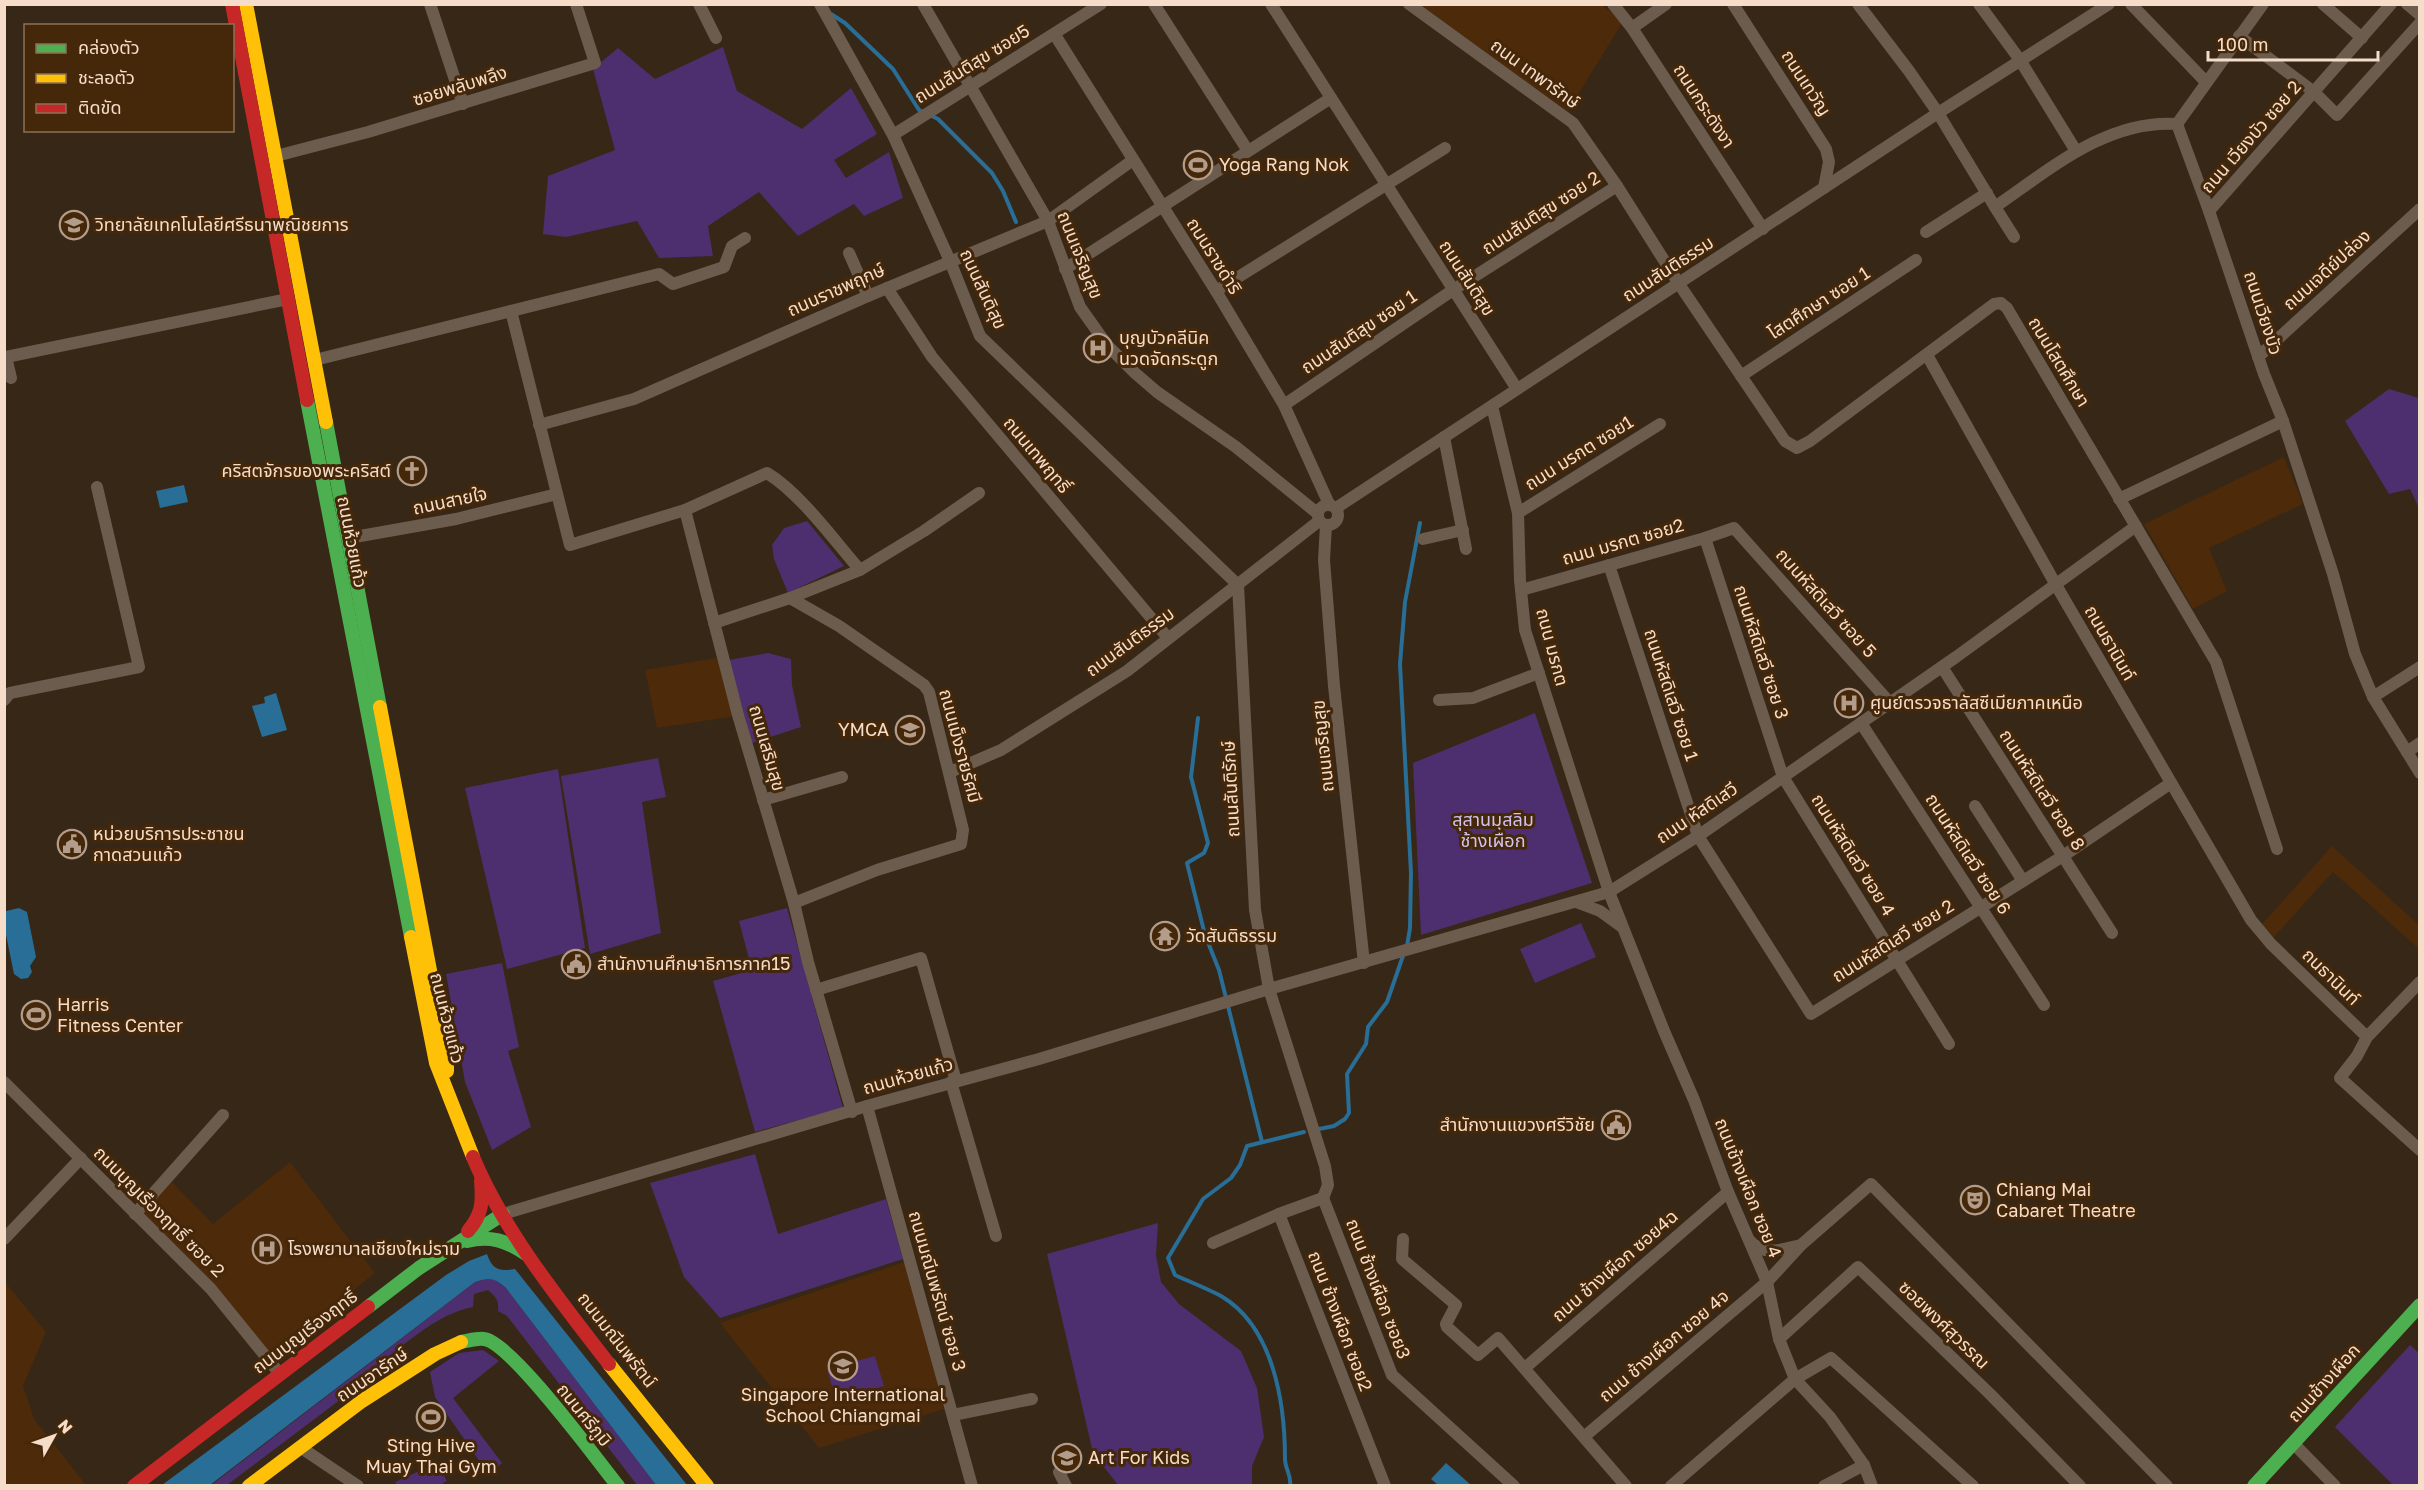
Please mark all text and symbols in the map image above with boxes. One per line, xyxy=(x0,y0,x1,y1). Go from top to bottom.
street label: ถนนสันติสุข ซอย5 xyxy=(910,19,1034,108)
legend xyxy=(24,24,234,132)
scale bar xyxy=(2208,24,2378,62)
text: 100 m xyxy=(2217,33,2268,55)
street label: ถนน เทพารักษ์ xyxy=(1487,34,1584,113)
text: คล่องตัว xyxy=(78,36,140,58)
street label: ถนนเทวัญ xyxy=(1777,45,1836,120)
street label: ถนนกระดังงา xyxy=(1669,59,1740,152)
street label: ซอยพลับพลึง xyxy=(410,60,509,110)
text: ชะลอตัว xyxy=(78,66,135,88)
street label: ถนน เวียงบัว ซอย 2 xyxy=(2195,76,2305,197)
text: ติดขัด xyxy=(78,96,121,118)
sports icon: Yoga Rang Nok xyxy=(1182,149,1214,181)
place label: Yoga Rang Nok xyxy=(1219,153,1349,175)
street label: ถนนสันติสุข ซอย 2 xyxy=(1477,166,1604,259)
street label: ถนนเจริญสุข xyxy=(1052,208,1108,302)
school or university icon: วิทยาลัยเทคโนโลยีศรีธนาพณิชยการ xyxy=(58,209,90,241)
place label: วิทยาลัยเทคโนโลยีศรีธนาพณิชยการ xyxy=(94,213,349,235)
street label: ถนนราชดำริ xyxy=(1183,213,1247,298)
street label: ถนนเจดีย์ปล่อง xyxy=(2278,224,2375,314)
street label: ถนนสันติธรรม xyxy=(1618,231,1717,306)
street label: ถนนสันติสุข xyxy=(1434,235,1500,320)
street label: ถนนสันติสุข xyxy=(955,245,1012,333)
street label: ถนนราชพฤกษ์ xyxy=(783,258,888,320)
street label: โสตศึกษา ซอย 1 xyxy=(1763,261,1874,343)
street label: ถนนเวียงบัว xyxy=(2240,268,2288,357)
street label: ถนนสันติสุข ซอย 1 xyxy=(1296,284,1421,379)
street label: ถนนโสตศึกษา xyxy=(2024,313,2095,410)
place label: บุญบัวคลีนิค นวดจัดกระดูก xyxy=(1119,326,1218,371)
hospital icon: บุญบัวคลีนิค นวดจัดกระดูก xyxy=(1082,332,1114,364)
street label: ถนน มรกต ซอย1 xyxy=(1520,410,1637,494)
street label: ถนนเทพฤทธิ์ xyxy=(999,412,1076,497)
church icon: คริสตจักรของพระคริสต์ xyxy=(396,455,428,487)
place label: คริสตจักรของพระคริสต์ xyxy=(221,459,391,481)
street label: ถนนสายใจ xyxy=(411,481,489,519)
street label: ถนนห้วยแก้ว xyxy=(333,494,373,590)
street label: ถนน มรกต ซอย2 xyxy=(1559,513,1686,569)
street label: ถนนหัสดิเสวี ซอย 5 xyxy=(1772,543,1882,662)
street label: ถนนหัสดิเสวี ซอย 3 xyxy=(1730,582,1794,722)
street label: ถนนธานินท์ xyxy=(2081,601,2141,684)
street label: ถนนสันติธรรม xyxy=(1081,602,1178,681)
street label: ถนน มรกต xyxy=(1532,605,1574,688)
street label: ถนนหัสดิเสวี ซอย 1 xyxy=(1640,626,1704,764)
street label: ถนนเม็งรายรัศมี xyxy=(935,686,987,805)
hospital icon: ศูนย์ตรวจธาลัสซีเมียภาคเหนือ xyxy=(1833,687,1865,719)
place label: ศูนย์ตรวจธาลัสซีเมียภาคเหนือ xyxy=(1870,691,2083,715)
street label: ถนนเจริญสุข xyxy=(1306,699,1339,793)
street label: ถนนเสริมสุข xyxy=(744,702,791,793)
school or university icon: YMCA xyxy=(894,714,926,746)
place label: YMCA xyxy=(838,718,889,740)
street label: ถนนหัสดิเสวี ซอย 8 xyxy=(1995,725,2090,854)
street label: ถนนสันติรักษ์ xyxy=(1216,740,1244,838)
street label: ถนน หัสดิเสวี xyxy=(1651,777,1741,847)
street label: ถนนหัสดิเสวี ซอย 4 xyxy=(1807,789,1900,920)
street label: ถนนหัสดิเสวี ซอย 6 xyxy=(1921,789,2016,918)
park label: สุสานมุสลิม ช้างเผือก xyxy=(1452,808,1534,851)
place label: หน่วยบริการประชาชน กาดสวนแก้ว xyxy=(93,822,245,865)
public building icon: หน่วยบริการประชาชน กาดสวนแก้ว xyxy=(56,828,88,860)
street label: ถนนหัสดิเสวี ซอย 2 xyxy=(1827,894,1957,986)
temple icon: วัดสันติธรรม xyxy=(1149,920,1181,952)
place label: วัดสันติธรรม xyxy=(1186,924,1277,946)
street label: ถนธานินท์ xyxy=(2298,943,2365,1009)
public building icon: สำนักงานศึกษาธิการภาค15 xyxy=(560,948,592,980)
place label: สำนักงานศึกษาธิการภาค15 xyxy=(597,952,790,974)
street label: ถนนห้วยแก้ว xyxy=(426,970,470,1065)
place label: Harris Fitness Center xyxy=(57,993,183,1036)
sports icon: Harris Fitness Center xyxy=(20,999,52,1031)
street label: ถนนห้วยแก้ว xyxy=(860,1052,955,1098)
public building icon: สำนักงานแขวงศรีวิชัย xyxy=(1600,1109,1632,1141)
place label: สำนักงานแขวงศรีวิชัย xyxy=(1440,1113,1595,1135)
street label: ถนนช้างเผือก ซอย 4 xyxy=(1711,1114,1787,1261)
street label: ถนนบุญเรืองฤทธิ์ ซอย 2 xyxy=(89,1141,230,1282)
place label: Chiang Mai Cabaret Theatre xyxy=(1996,1178,2136,1221)
theatre icon: Chiang Mai Cabaret Theatre xyxy=(1959,1184,1991,1216)
street label: ถนน ช้างเผือก ซอย4ฉ xyxy=(1547,1205,1682,1326)
street label: ถนนมณีนพรัตน์ ซอย 3 xyxy=(905,1208,971,1373)
street label: ถนน ช้างเผือก ซอย3 xyxy=(1342,1215,1416,1362)
hospital icon: โรงพยาบาลเชียงใหม่ราม xyxy=(251,1233,283,1265)
place label: โรงพยาบาลเชียงใหม่ราม xyxy=(288,1237,460,1259)
street label: ถนน ช้างเผือก ซอย2 xyxy=(1304,1247,1378,1394)
street label: ซอยพงศ์สุวรรณ xyxy=(1894,1276,1995,1374)
street label: ถนนบุญเรืองฤทธิ์ xyxy=(248,1284,362,1379)
street label: ถนน ช้างเผือก ซอย 4จ xyxy=(1594,1284,1733,1406)
street label: ถนนมณีนพรัตน์ xyxy=(574,1287,662,1392)
street label: ถนนช้างเผือก xyxy=(2282,1339,2364,1426)
street label: ถนนอารักษ์ xyxy=(331,1342,411,1406)
school or university icon: Singapore International School Chiangmai xyxy=(827,1350,859,1382)
street label: ถนนศรีภูมิ xyxy=(551,1378,617,1452)
place label: Singapore International School Chiangmai xyxy=(741,1383,945,1426)
sports icon: Sting Hive Muay Thai Gym xyxy=(415,1401,447,1433)
north arrow xyxy=(24,1406,84,1466)
text: N xyxy=(54,1415,77,1437)
place label: Sting Hive Muay Thai Gym xyxy=(365,1434,497,1477)
school or university icon: Art For Kids xyxy=(1051,1442,1083,1474)
place label: Art For Kids xyxy=(1088,1446,1190,1468)

